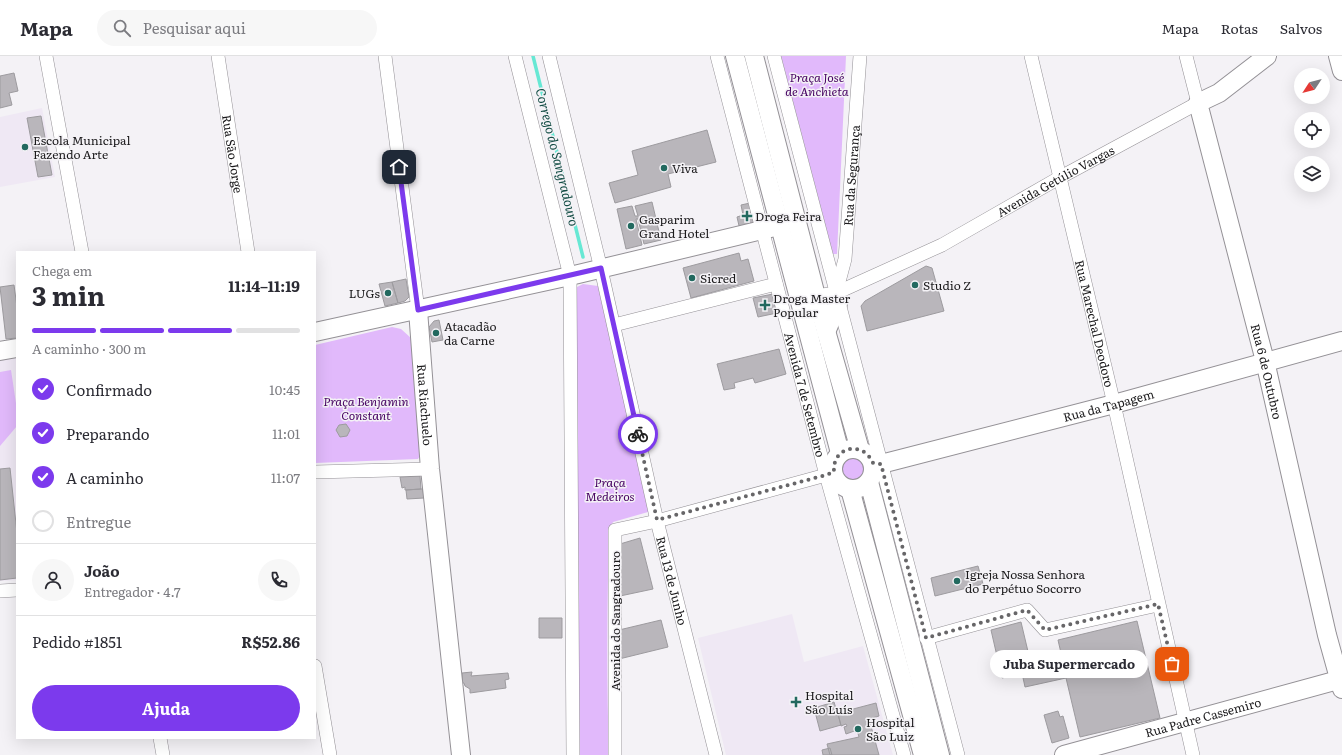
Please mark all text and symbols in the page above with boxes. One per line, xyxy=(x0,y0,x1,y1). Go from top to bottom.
search box xyxy=(97,10,377,46)
text: Mapa xyxy=(20,14,73,42)
text: Pesquisar aqui xyxy=(143,16,246,39)
icon: search xyxy=(111,17,133,39)
text: Mapa xyxy=(1161,18,1199,38)
text: Rotas xyxy=(1221,18,1258,38)
text: Salvos xyxy=(1280,18,1322,38)
park label: Praça José de Anchieta xyxy=(785,68,849,100)
north arrow xyxy=(1294,68,1330,104)
map controls xyxy=(1294,68,1330,192)
water label: Corrego do Sangradouro xyxy=(532,86,584,228)
button: locate xyxy=(1294,112,1330,148)
street label: Rua São Jorge xyxy=(218,113,248,194)
street label: Rua da Segurança xyxy=(838,124,864,226)
place label: Escola Municipal Fazendo Arte xyxy=(33,131,131,163)
street label: Avenida Getúlio Vargas xyxy=(993,141,1118,221)
marker: Escola Municipal Fazendo Arte xyxy=(20,142,30,152)
pin xyxy=(382,150,416,184)
icon: home xyxy=(388,156,410,178)
button: layers xyxy=(1294,156,1330,192)
place label: Viva xyxy=(672,159,698,177)
marker: Viva xyxy=(659,163,669,173)
place label: Droga Feira xyxy=(755,207,822,225)
place label: Gasparim Grand Hotel xyxy=(639,210,709,242)
marker: Droga Feira xyxy=(742,211,752,221)
marker: Gasparim Grand Hotel xyxy=(626,221,636,231)
street label: Rua Marechal Deodoro xyxy=(1071,258,1119,389)
text: Chega em xyxy=(32,261,92,280)
place label: Sicred xyxy=(700,269,737,287)
marker: Sicred xyxy=(687,273,697,283)
text: 11:14–11:19 xyxy=(228,274,300,297)
text: 3 min xyxy=(32,275,105,314)
place label: Studio Z xyxy=(923,276,971,294)
marker: Studio Z xyxy=(910,280,920,290)
place label: LUGs xyxy=(349,284,381,302)
marker: LUGs xyxy=(383,288,393,298)
place label: Droga Master Popular xyxy=(773,289,851,321)
marker: Droga Master Popular xyxy=(760,300,770,310)
place label: Atacadão da Carne xyxy=(444,317,497,349)
street label: Rua 6 de Outubro xyxy=(1247,322,1287,421)
marker: Atacadão da Carne xyxy=(431,328,441,338)
street label: Avenida 7 de Setembro xyxy=(780,330,830,459)
text: A caminho · 300 m xyxy=(32,339,146,358)
street label: Rua Riachuelo xyxy=(413,363,437,446)
icon: check xyxy=(32,378,54,400)
text: Confirmado xyxy=(66,378,152,401)
text: 10:45 xyxy=(269,380,300,399)
street label: Rua da Tapagem xyxy=(1061,384,1156,426)
park label: Praça Benjamin Constant xyxy=(323,392,409,424)
courier xyxy=(618,414,658,454)
icon: check xyxy=(32,422,54,444)
text: Preparando xyxy=(66,422,150,445)
icon: bike xyxy=(627,423,649,445)
text: 11:01 xyxy=(272,424,300,443)
icon: check xyxy=(32,466,54,488)
text: A caminho xyxy=(66,466,144,489)
text: 11:07 xyxy=(271,468,300,487)
park label: Praça Medeiros xyxy=(585,473,635,505)
text: Entregue xyxy=(66,510,131,533)
street label: Rua 13 de Junho xyxy=(652,534,692,627)
street label: Avenida do Sangradouro xyxy=(606,551,624,691)
button: person xyxy=(32,559,74,601)
text: João xyxy=(84,559,120,582)
button: phone xyxy=(258,559,300,601)
place label: Igreja Nossa Senhora do Perpétuo Socorro xyxy=(965,565,1085,597)
marker: Igreja Nossa Senhora do Perpétuo Socorro xyxy=(952,576,962,586)
text: Entregador · 4.7 xyxy=(84,582,181,601)
text: Pedido #1851 xyxy=(32,630,122,653)
text: R$52.86 xyxy=(241,630,300,653)
pin xyxy=(1155,647,1189,681)
callout: Juba Supermercado xyxy=(990,650,1148,678)
icon: bag xyxy=(1161,653,1183,675)
text: Juba Supermercado xyxy=(1003,654,1135,673)
button: Ajuda xyxy=(32,685,300,731)
place label: Hospital São Luís xyxy=(805,686,854,718)
street label: Rua Padre Cassemiro xyxy=(1143,693,1263,741)
marker: Hospital São Luís xyxy=(790,696,802,708)
place label: Hospital São Luiz xyxy=(866,713,915,745)
marker: Hospital São Luiz xyxy=(853,724,863,734)

